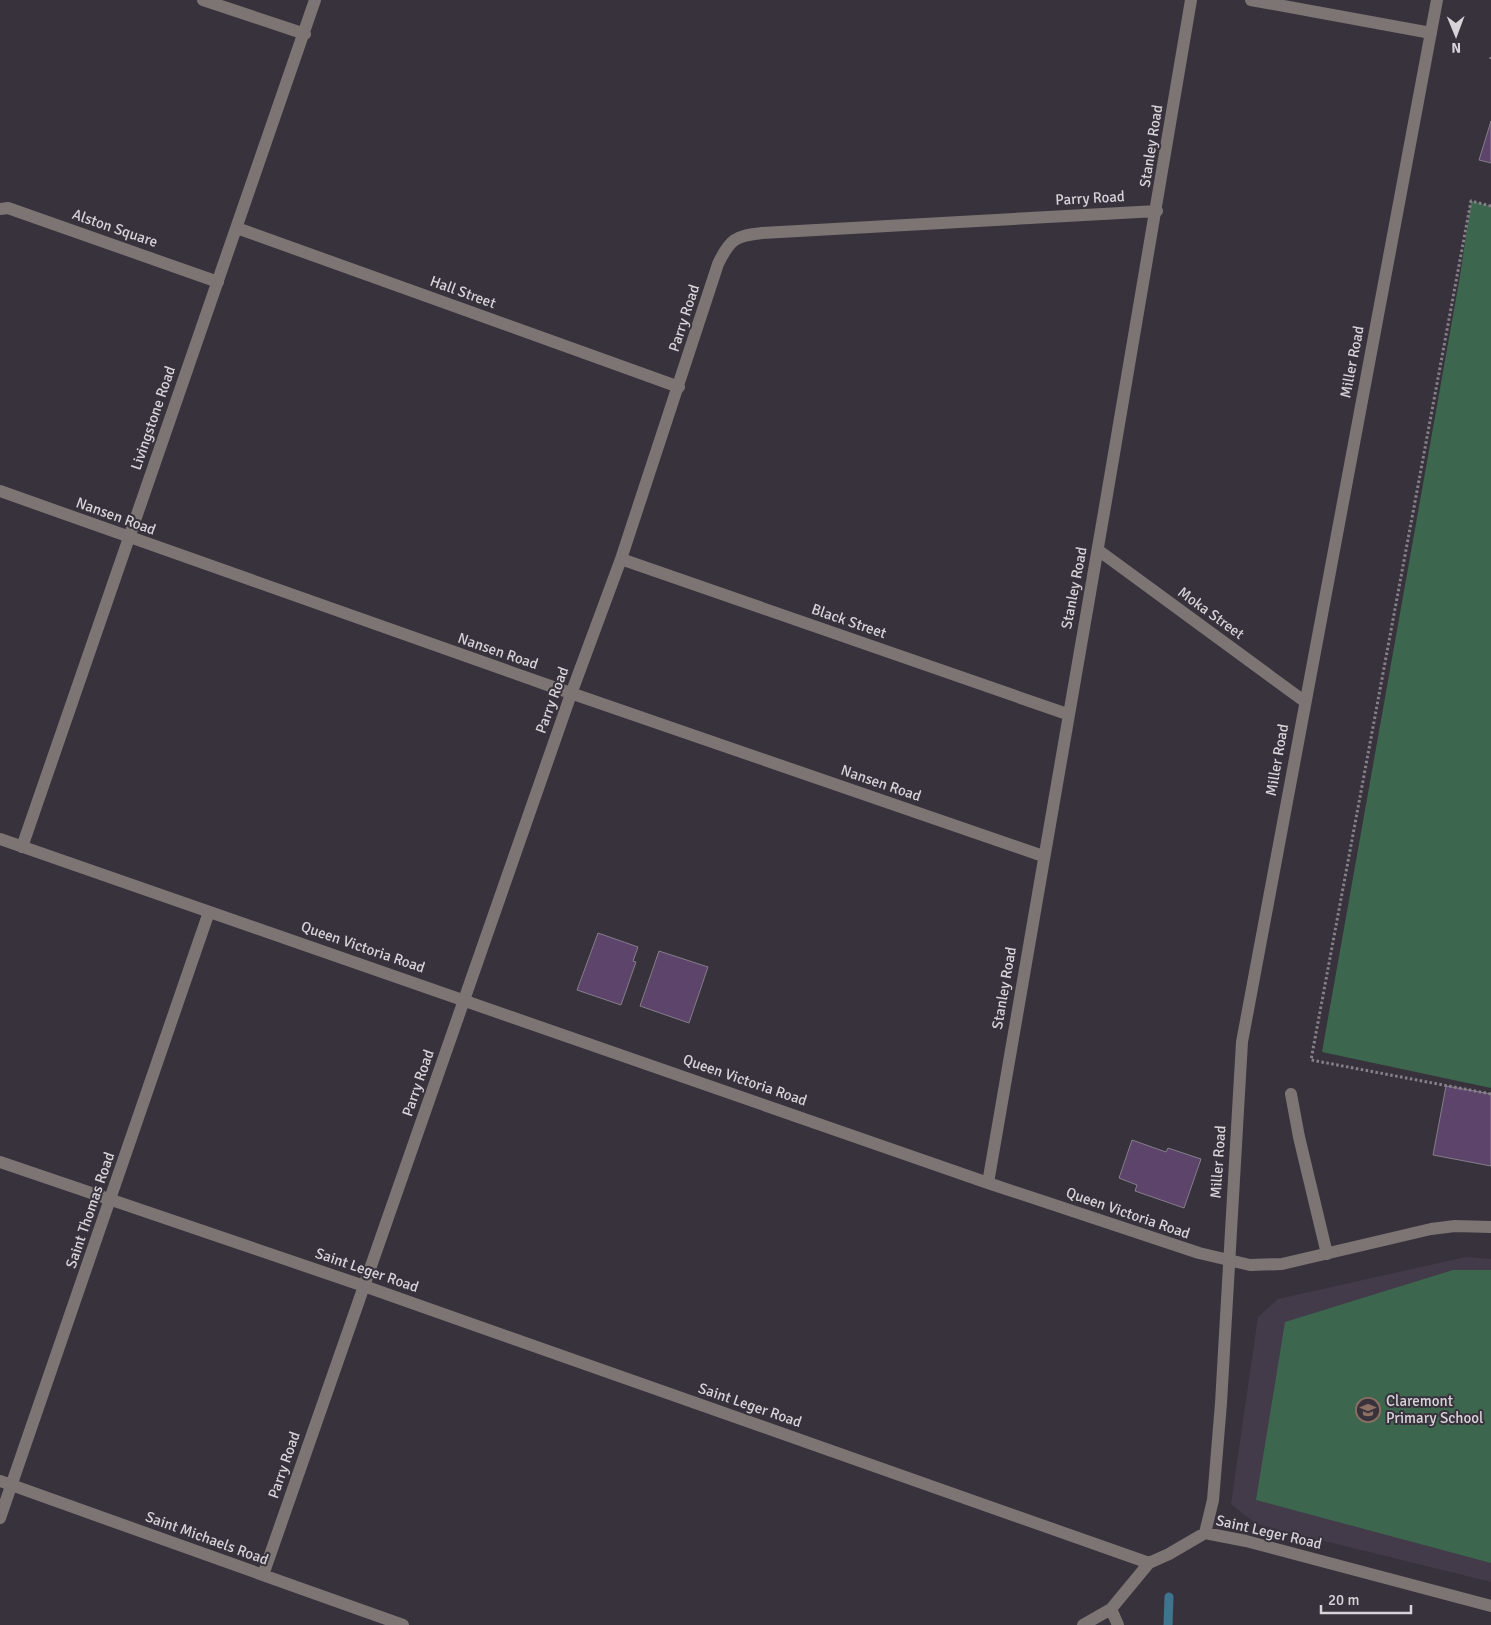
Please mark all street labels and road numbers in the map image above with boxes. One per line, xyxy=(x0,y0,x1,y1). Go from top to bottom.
street label: Stanley Road xyxy=(1136,103,1166,189)
street label: Parry Road xyxy=(1055,187,1125,209)
street label: Alston Square xyxy=(70,205,160,251)
street label: Hall Street xyxy=(428,272,498,312)
street label: Parry Road xyxy=(665,282,703,354)
street label: Miller Road xyxy=(1336,324,1368,400)
street label: Livingstone Road xyxy=(127,364,179,472)
street label: Nansen Road xyxy=(74,493,158,539)
street label: Stanley Road xyxy=(1057,545,1091,631)
street label: Moka Street xyxy=(1174,583,1248,643)
street label: Black Street xyxy=(809,600,889,642)
street label: Nansen Road xyxy=(456,629,541,673)
street label: Parry Road xyxy=(532,664,572,736)
street label: Miller Road xyxy=(1262,722,1292,798)
street label: Nansen Road xyxy=(839,761,924,805)
street label: Queen Victoria Road xyxy=(299,917,427,977)
street label: Stanley Road xyxy=(988,945,1020,1031)
street label: Parry Road xyxy=(398,1047,438,1119)
street label: Queen Victoria Road xyxy=(681,1050,809,1110)
street label: Miller Road xyxy=(1206,1125,1230,1199)
street label: Saint Thomas Road xyxy=(62,1150,118,1270)
street label: Queen Victoria Road xyxy=(1064,1183,1192,1243)
street label: Saint Leger Road xyxy=(313,1244,421,1296)
street label: Saint Leger Road xyxy=(696,1379,804,1431)
street label: Parry Road xyxy=(264,1429,304,1501)
street label: Saint Michaels Road xyxy=(143,1507,271,1569)
street label: Saint Leger Road xyxy=(1214,1511,1324,1553)

